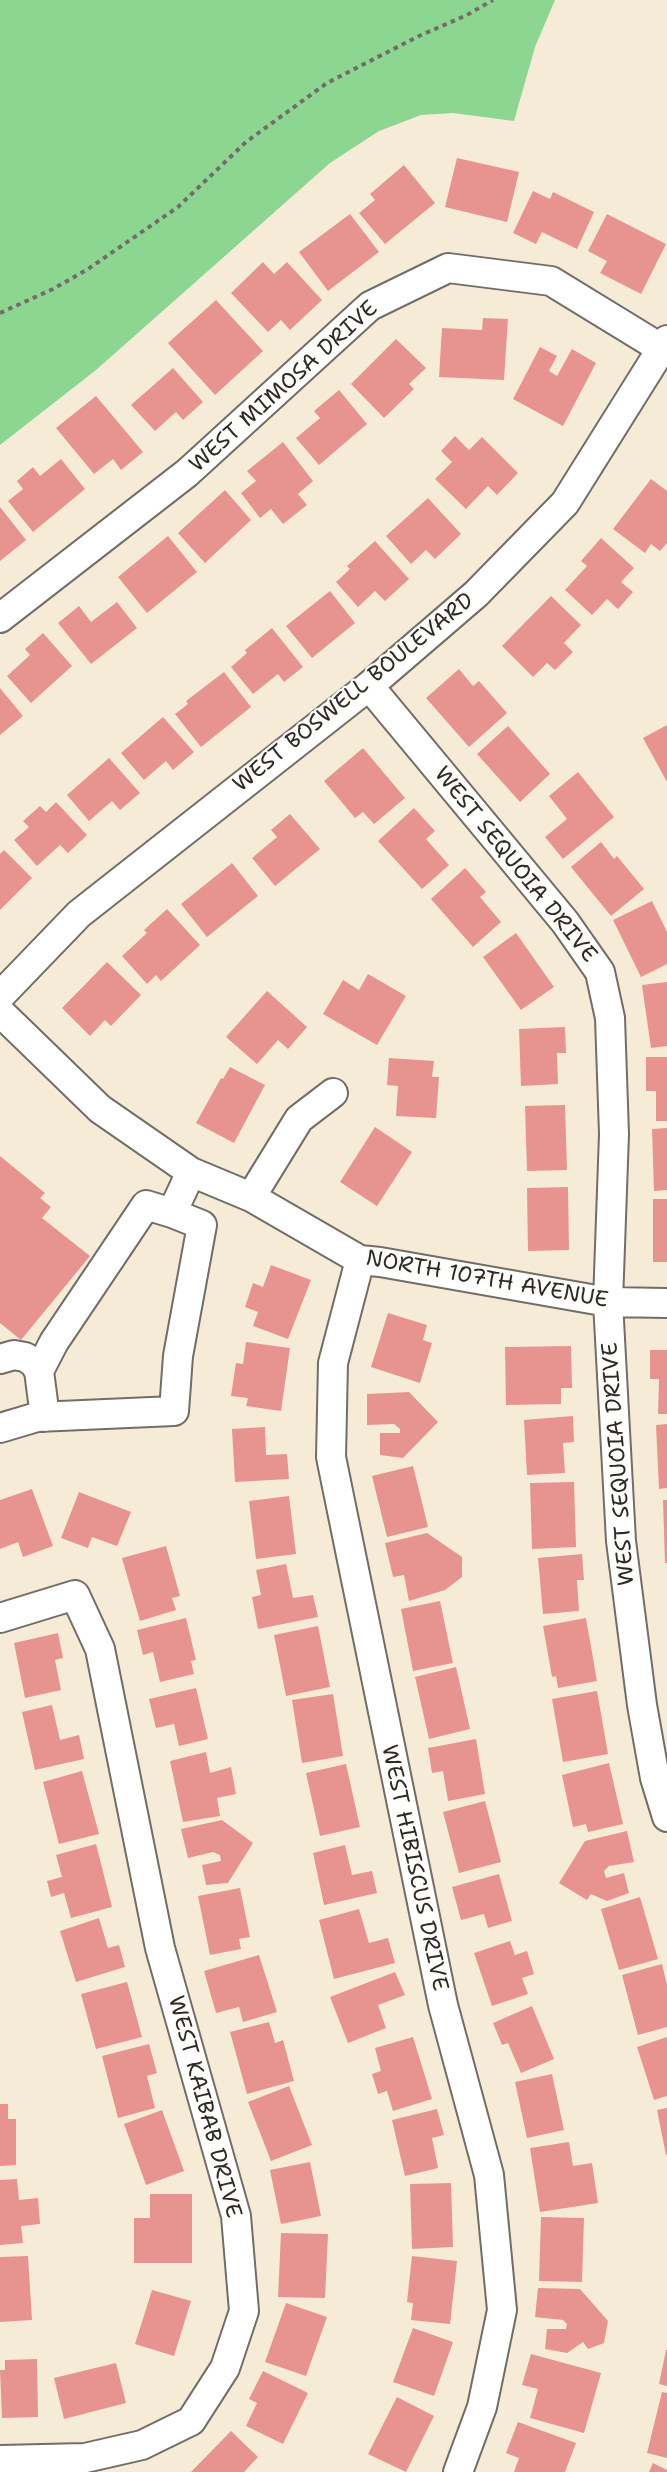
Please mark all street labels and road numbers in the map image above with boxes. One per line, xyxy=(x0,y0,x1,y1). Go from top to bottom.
street label: WEST MIMOSA DRIVE xyxy=(185,296,383,478)
street label: WEST BOSWELL BOULEVARD xyxy=(228,588,480,798)
street label: WEST SEQUOIA DRIVE xyxy=(428,762,602,968)
street label: NORTH 107TH AVENUE xyxy=(364,1246,610,1314)
street label: WEST SEQUOIA DRIVE xyxy=(597,1341,641,1587)
street label: WEST HIBISCUS DRIVE xyxy=(375,1743,453,1993)
street label: WEST KAIBAB DRIVE xyxy=(162,1993,246,2221)

